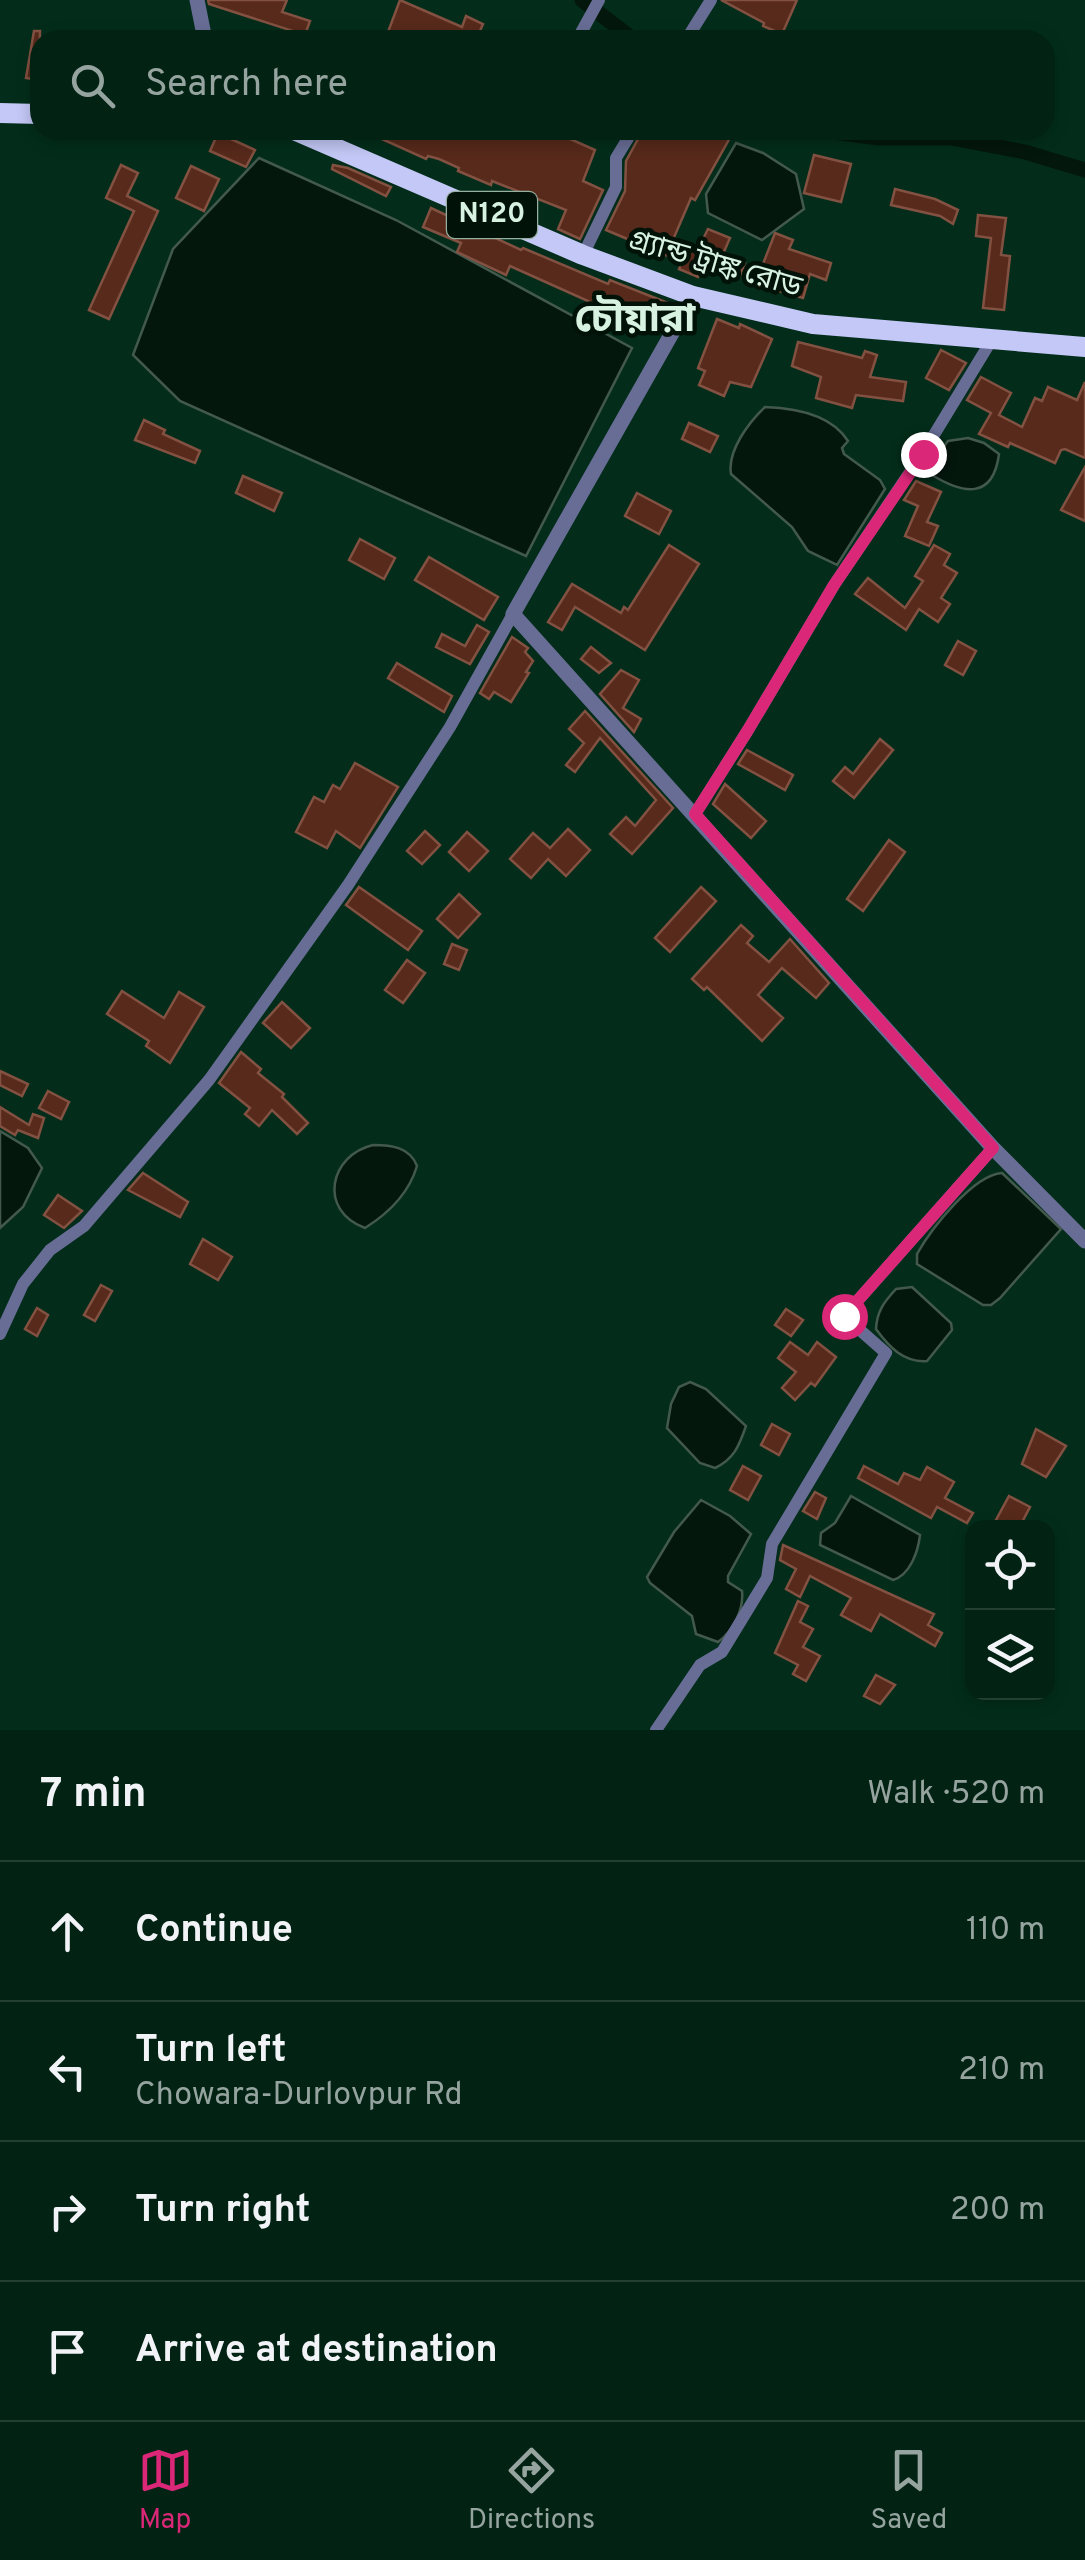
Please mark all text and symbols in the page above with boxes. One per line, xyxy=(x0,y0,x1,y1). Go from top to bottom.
search box xyxy=(30,30,1055,140)
icon: search xyxy=(65,58,120,113)
text: Search here xyxy=(145,61,348,110)
road number: N120 xyxy=(447,192,537,238)
street label: গ্র্যান্ড ট্রাঙ্ক রোড xyxy=(624,221,807,308)
district label: চৌয়ারা xyxy=(575,295,696,346)
route end xyxy=(901,432,947,478)
route start xyxy=(822,1294,868,1340)
map controls xyxy=(965,1520,1055,1700)
button: locate xyxy=(965,1520,1055,1610)
button: layers xyxy=(965,1610,1055,1700)
text: 7 min xyxy=(40,1769,147,1822)
text: Walk · 520 m xyxy=(867,1775,1045,1815)
icon: ahead xyxy=(40,1904,95,1959)
text: Continue xyxy=(135,1907,293,1956)
text: 110 m xyxy=(966,1911,1045,1951)
text: Turn left xyxy=(135,2027,287,2076)
icon: left xyxy=(40,2044,95,2099)
text: 210 m xyxy=(958,2051,1045,2091)
text: Chowara-Durlovpur Rd xyxy=(135,2076,463,2116)
icon: right xyxy=(40,2184,95,2239)
text: Turn right xyxy=(135,2187,310,2236)
text: 200 m xyxy=(950,2191,1045,2231)
icon: arrive xyxy=(40,2324,95,2379)
text: Arrive at destination xyxy=(135,2327,498,2376)
tab: Map xyxy=(138,2443,193,2539)
tab: Directions xyxy=(468,2443,595,2539)
tab: Saved xyxy=(870,2443,947,2539)

